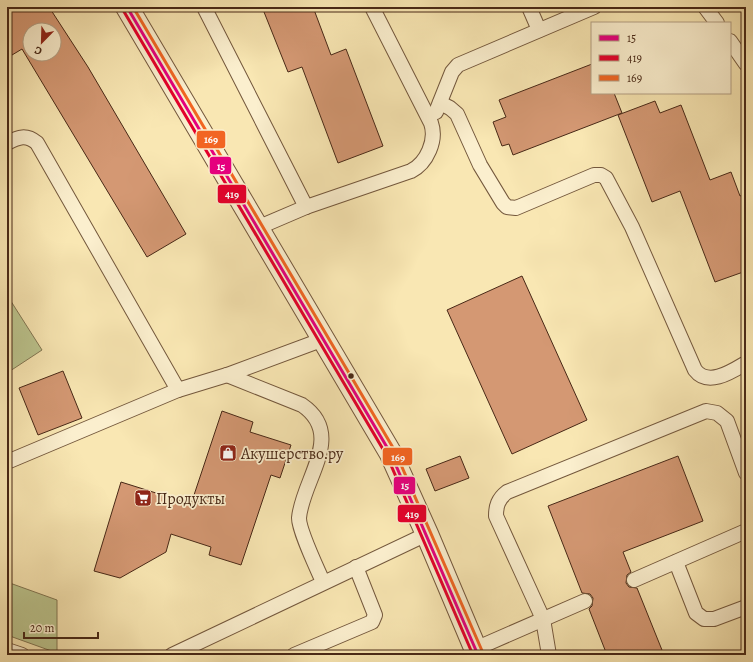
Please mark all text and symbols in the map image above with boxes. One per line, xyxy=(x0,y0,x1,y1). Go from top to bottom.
north arrow xyxy=(22,22,62,62)
legend xyxy=(591,22,731,94)
text: 15 xyxy=(627,30,636,46)
text: С xyxy=(32,42,44,59)
text: 419 xyxy=(627,50,642,66)
text: 169 xyxy=(627,70,642,86)
line badge: 169 xyxy=(196,130,226,149)
text: 169 xyxy=(204,132,218,147)
line badge: 15 xyxy=(209,156,232,175)
text: 15 xyxy=(217,159,226,174)
line badge: 419 xyxy=(217,184,247,204)
text: 419 xyxy=(225,187,239,202)
unlabelled marker xyxy=(346,371,356,381)
shop icon: Акушерство.ру xyxy=(218,443,238,463)
place label: Акушерство.ру xyxy=(240,443,344,465)
line badge: 169 xyxy=(382,447,413,466)
text: 169 xyxy=(391,450,405,465)
line badge: 15 xyxy=(393,476,416,495)
text: 15 xyxy=(401,478,410,493)
supermarket icon: Продукты xyxy=(133,488,153,508)
place label: Продукты xyxy=(156,488,225,510)
line badge: 419 xyxy=(397,504,427,523)
text: 419 xyxy=(405,507,419,522)
scale bar xyxy=(24,614,98,640)
text: 20 m xyxy=(30,620,54,636)

